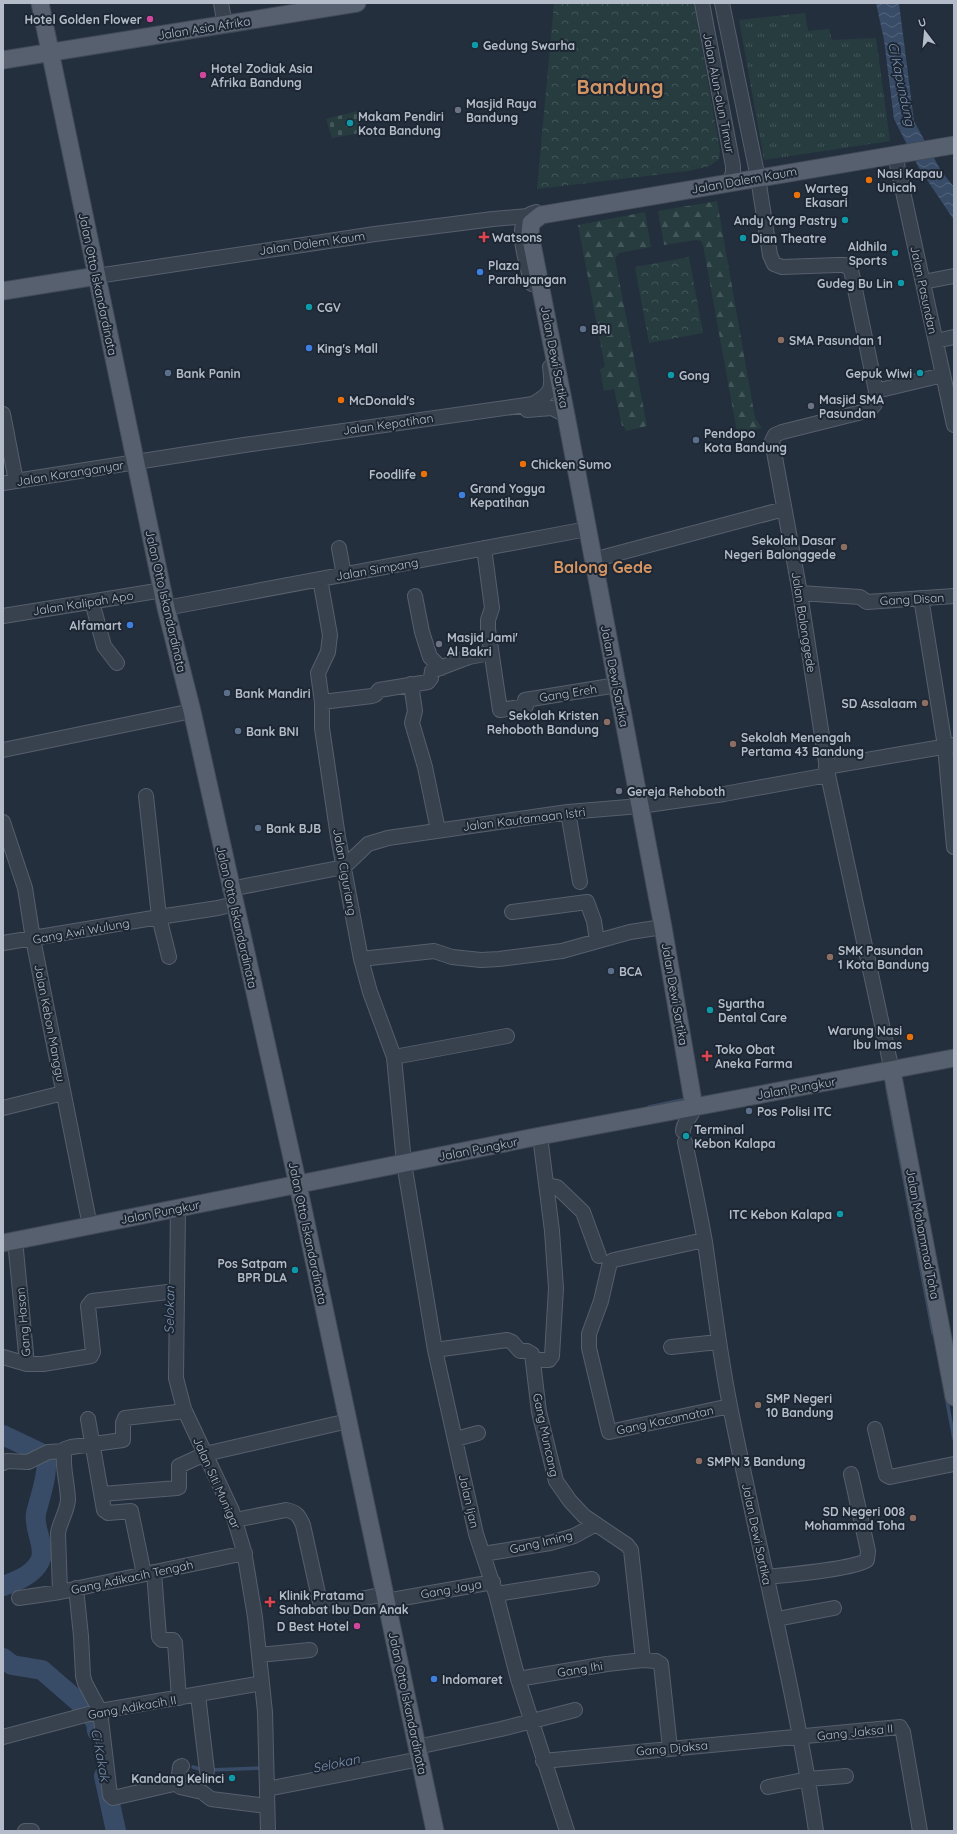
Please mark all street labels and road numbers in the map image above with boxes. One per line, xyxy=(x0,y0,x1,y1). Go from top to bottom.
street label: Jalan Asia Afrika xyxy=(156,13,252,43)
street label: Jalan Alun-alun Timur xyxy=(700,31,738,155)
street label: Jalan Dalem Kaum xyxy=(690,163,798,197)
street label: Jalan Otto Iskandardinata xyxy=(76,211,120,357)
street label: Jalan Dalem Kaum xyxy=(258,228,366,258)
street label: Jalan Pasundan xyxy=(907,245,941,335)
street label: Jalan Dewi Sartika xyxy=(538,305,572,409)
street label: Jalan Kepatihan xyxy=(342,410,434,438)
street label: Jalan Karanganyar xyxy=(15,457,125,489)
street label: Jalan Otto Iskandardinata xyxy=(142,528,190,674)
street label: Jalan Simpang xyxy=(335,554,419,584)
street label: Jalan Balonggede xyxy=(789,571,819,674)
street label: Jalan Kalipah Apo xyxy=(31,588,135,618)
street label: Gang Disan xyxy=(879,590,945,608)
street label: Jalan Dewi Sartika xyxy=(598,624,632,728)
street label: Gang Ereh xyxy=(538,681,598,705)
street label: Jalan Kautamaan Istri xyxy=(462,804,586,834)
street label: Jalan Ciguriang xyxy=(330,827,360,917)
street label: Jalan Otto Iskandardinata xyxy=(213,844,261,990)
street label: Gang Awi Wulung xyxy=(31,915,131,947)
street label: Jalan Dewi Sartika xyxy=(659,942,691,1046)
street label: Jalan Kebon Manggu xyxy=(31,963,69,1083)
street label: Jalan Pungkur xyxy=(755,1074,837,1102)
street label: Jalan Pungkur xyxy=(437,1134,519,1164)
street label: Jalan Otto Iskandardinata xyxy=(286,1160,330,1306)
street label: Jalan Mohammad Toha xyxy=(903,1168,943,1300)
street label: Jalan Pungkur xyxy=(119,1197,201,1227)
street label: Gang Hasan xyxy=(13,1287,33,1357)
street label: Gang Muncang xyxy=(530,1392,562,1478)
street label: Gang Kacamatan xyxy=(615,1402,715,1438)
street label: Jalan Siti Munigar xyxy=(190,1435,244,1532)
street label: Jalan Ijan xyxy=(456,1473,482,1529)
street label: Jalan Dewi Sartika xyxy=(739,1482,775,1586)
street label: Gang Iming xyxy=(508,1527,574,1557)
street label: Gang Adikacih Tengah xyxy=(69,1557,195,1597)
street label: Gang Jaya xyxy=(419,1576,483,1602)
street label: Jalan Otto Iskandardinata xyxy=(386,1630,430,1776)
street label: Gang Ihi xyxy=(556,1658,604,1680)
street label: Gang Adikacih II xyxy=(87,1692,177,1722)
street label: Gang Jaksa II xyxy=(816,1721,894,1743)
street label: Gang Djaksa xyxy=(635,1737,709,1759)

